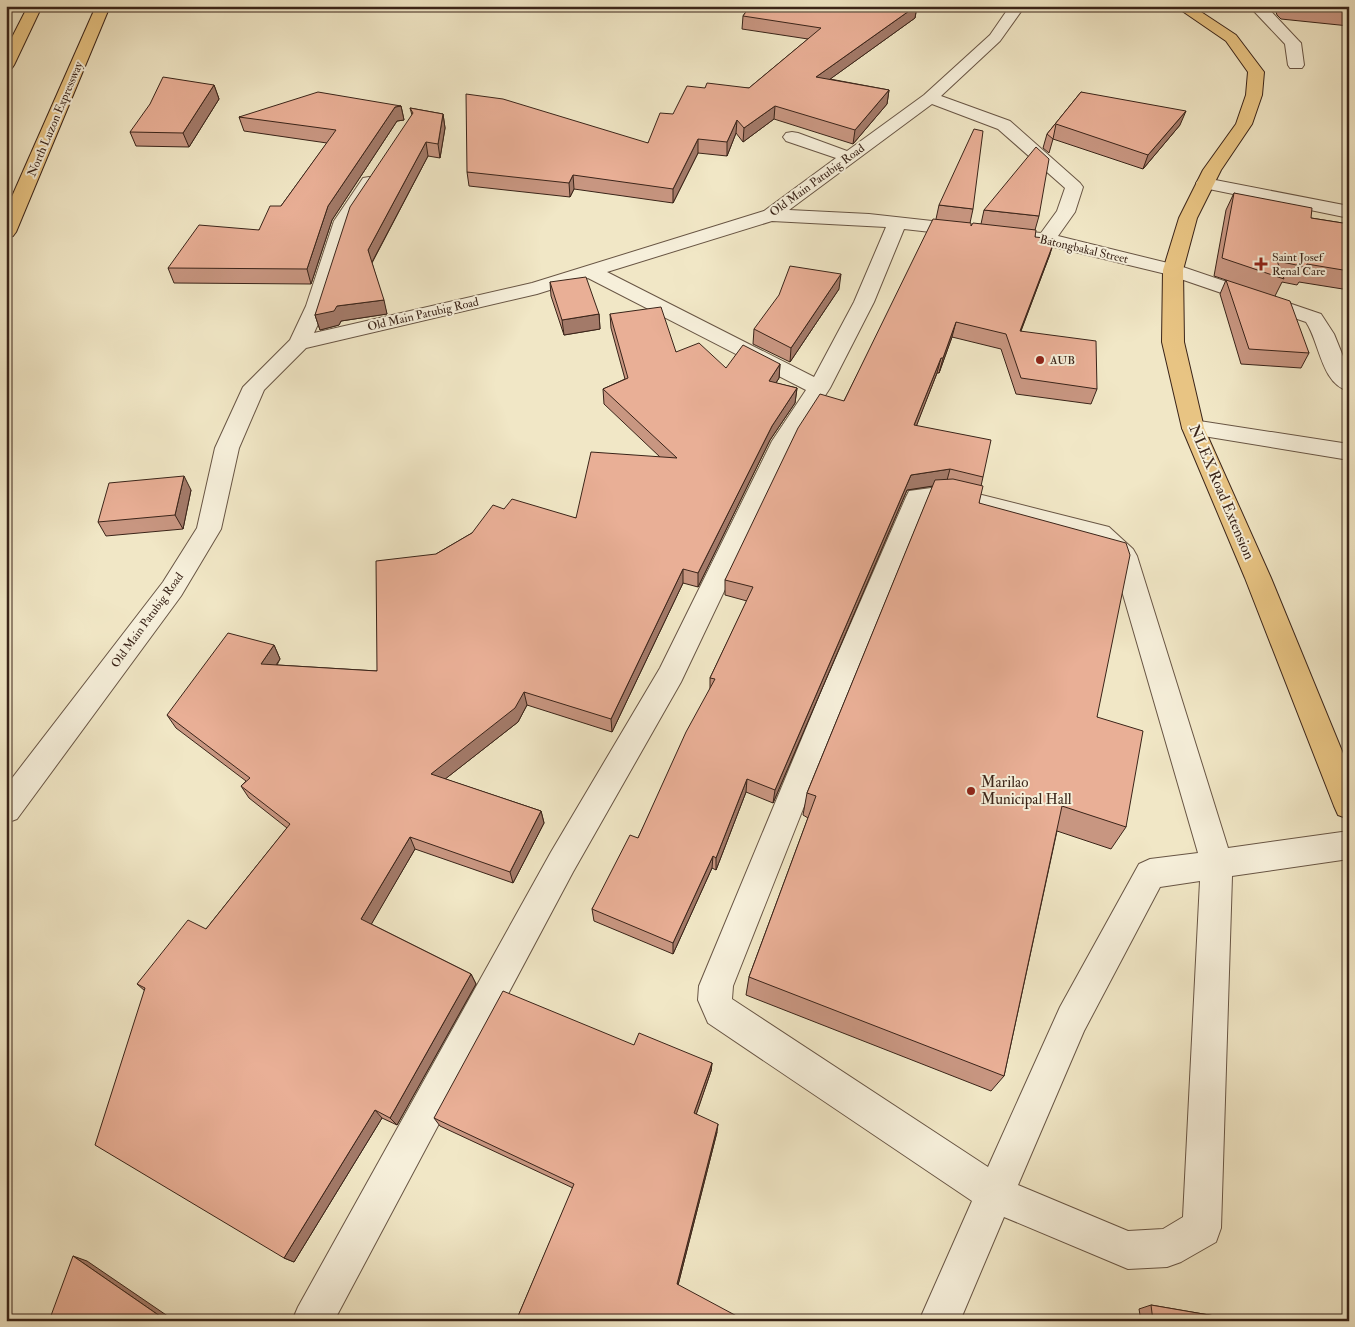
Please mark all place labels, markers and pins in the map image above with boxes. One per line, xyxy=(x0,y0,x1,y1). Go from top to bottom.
place label: Saint Josef Renal Care xyxy=(1272,250,1325,279)
marker: Saint Josef Renal Care xyxy=(1254,257,1268,271)
place label: AUB xyxy=(1049,353,1075,368)
marker: AUB xyxy=(1034,354,1046,366)
place label: Marilao Municipal Hall xyxy=(981,773,1072,810)
marker: Marilao Municipal Hall xyxy=(965,785,977,797)

